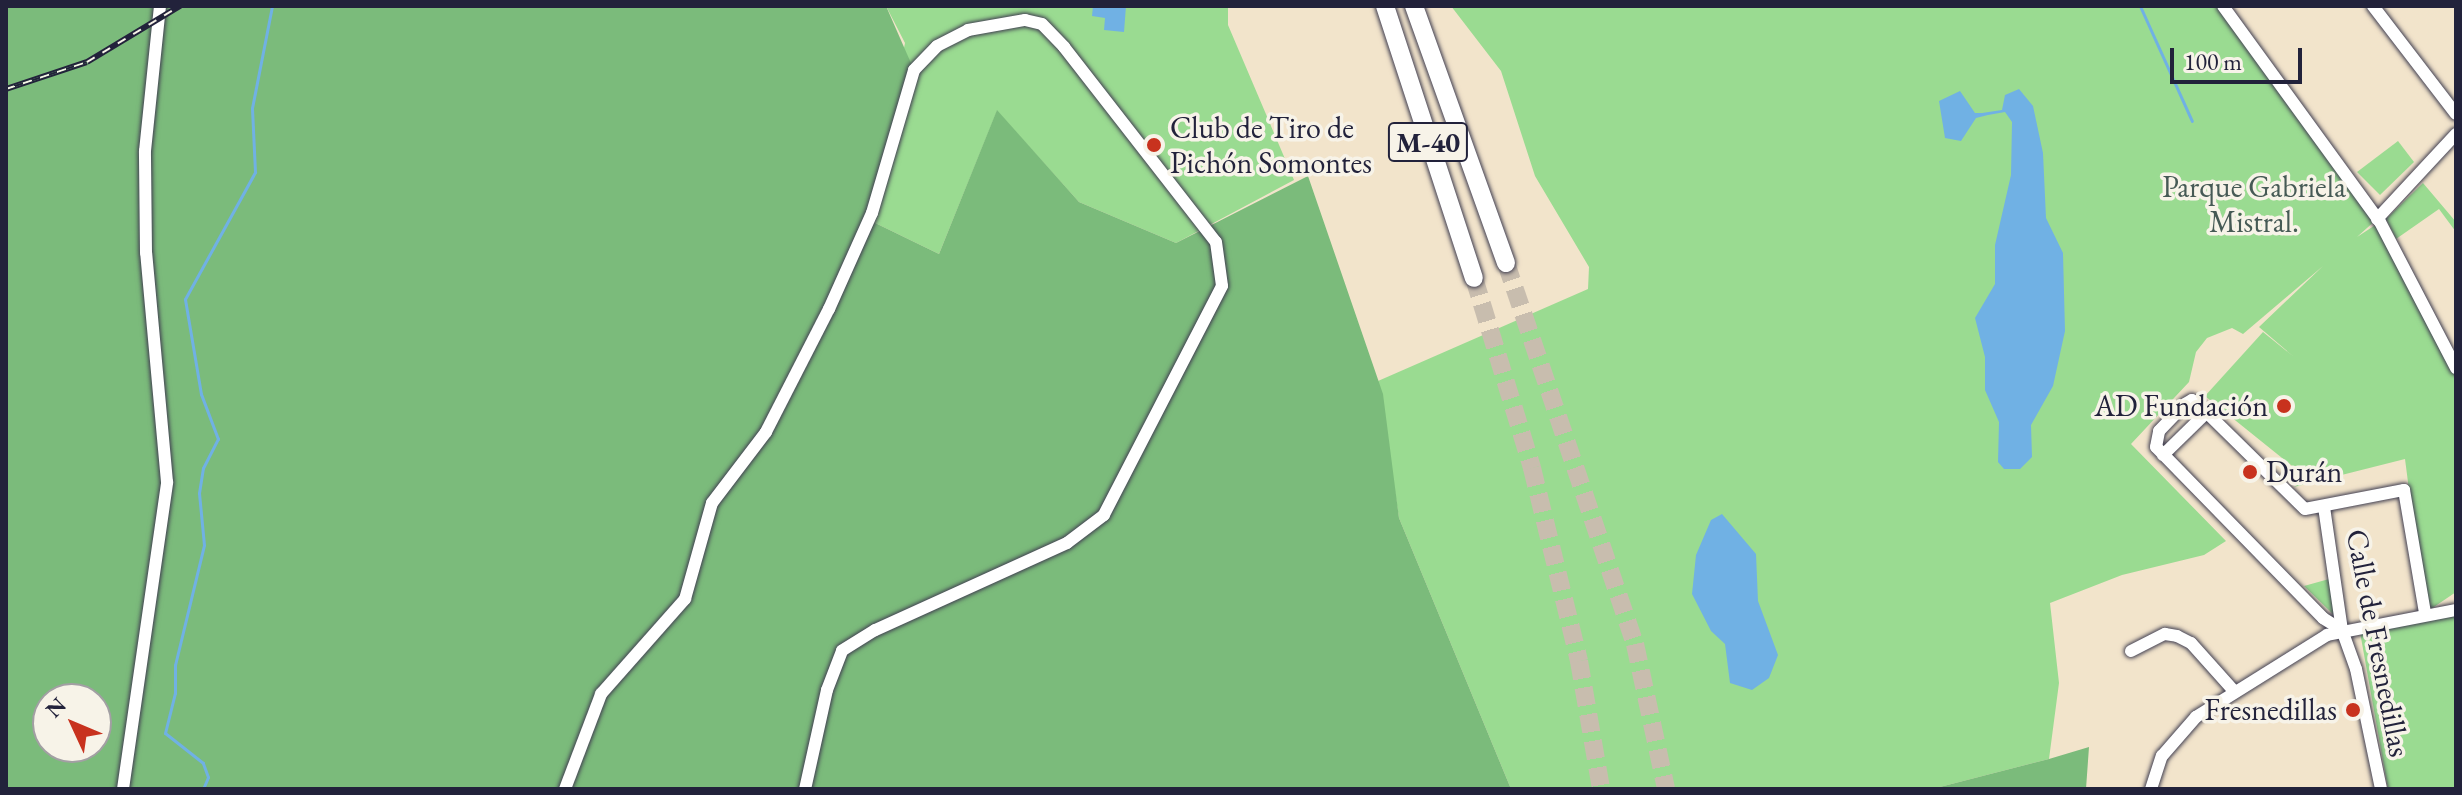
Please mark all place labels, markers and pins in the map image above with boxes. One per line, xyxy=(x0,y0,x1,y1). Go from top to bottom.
place label: Club de Tiro de Pichón Somontes xyxy=(1170,110,1372,180)
marker: Club de Tiro de Pichón Somontes xyxy=(1145,136,1163,154)
place label: AD Fundación xyxy=(2094,388,2268,424)
marker: AD Fundación xyxy=(2275,397,2293,415)
place label: Durán xyxy=(2266,454,2342,490)
marker: Durán xyxy=(2241,463,2259,481)
place label: Fresnedillas xyxy=(2204,692,2337,728)
marker: Fresnedillas xyxy=(2344,701,2362,719)

